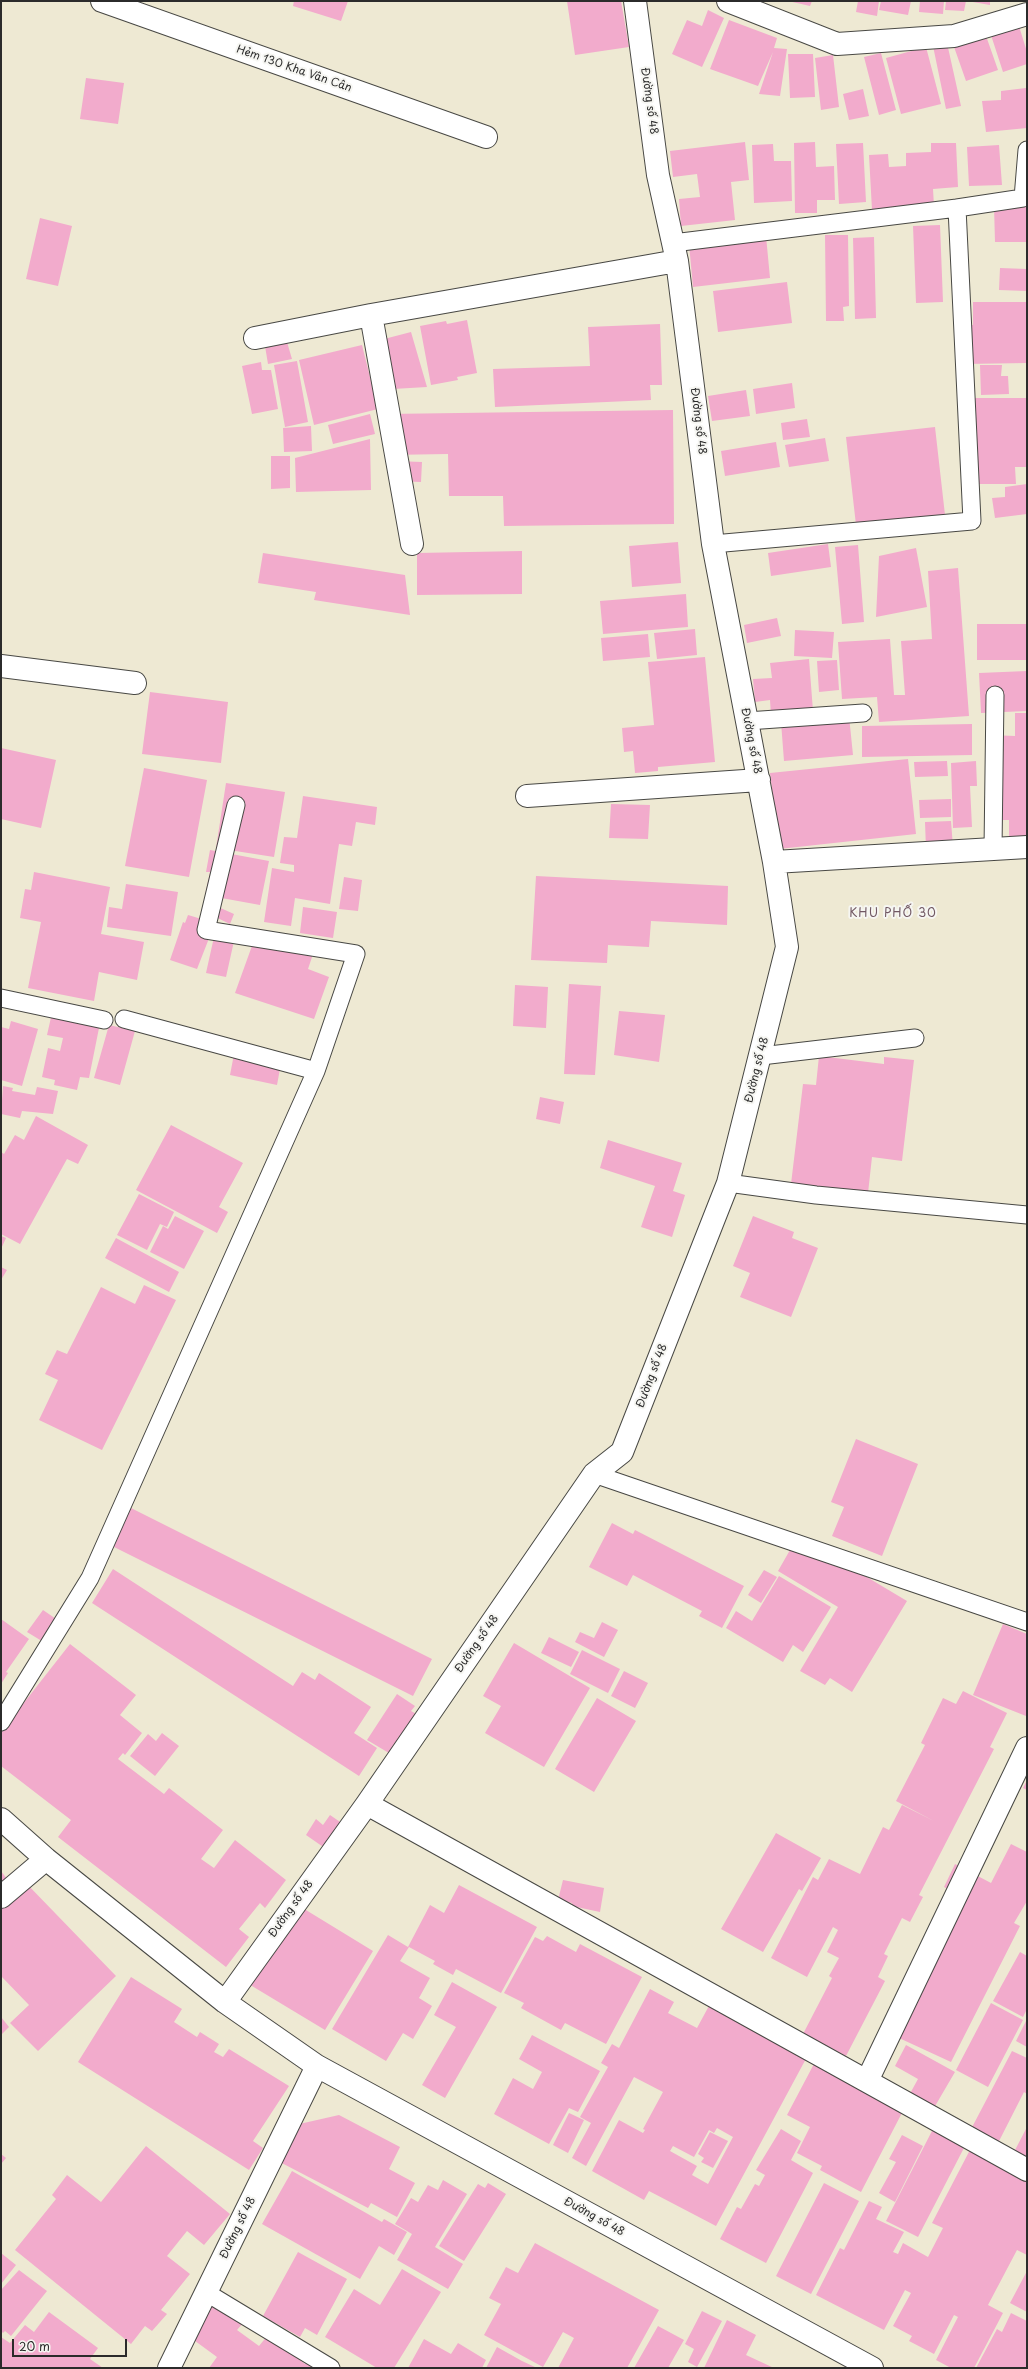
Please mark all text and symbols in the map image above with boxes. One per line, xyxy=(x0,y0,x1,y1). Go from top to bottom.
street label: Hẻm 130 Kha Vân Cân xyxy=(235,43,353,95)
street label: Đường số 48 xyxy=(638,67,660,135)
street label: Đường số 48 xyxy=(687,387,709,455)
street label: Đường số 48 xyxy=(738,707,764,775)
district label: KHU PHỐ 30 xyxy=(849,907,937,921)
street label: Đường số 48 xyxy=(742,1036,772,1104)
street label: Đường số 48 xyxy=(634,1342,670,1410)
street label: Đường số 48 xyxy=(452,1613,502,1675)
street label: Đường số 48 xyxy=(266,1878,316,1940)
street label: Đường số 48 xyxy=(217,2195,259,2261)
street label: Đường số 48 xyxy=(561,2195,627,2239)
scale bar xyxy=(14,2331,129,2357)
text: 20 m xyxy=(19,2337,50,2355)

